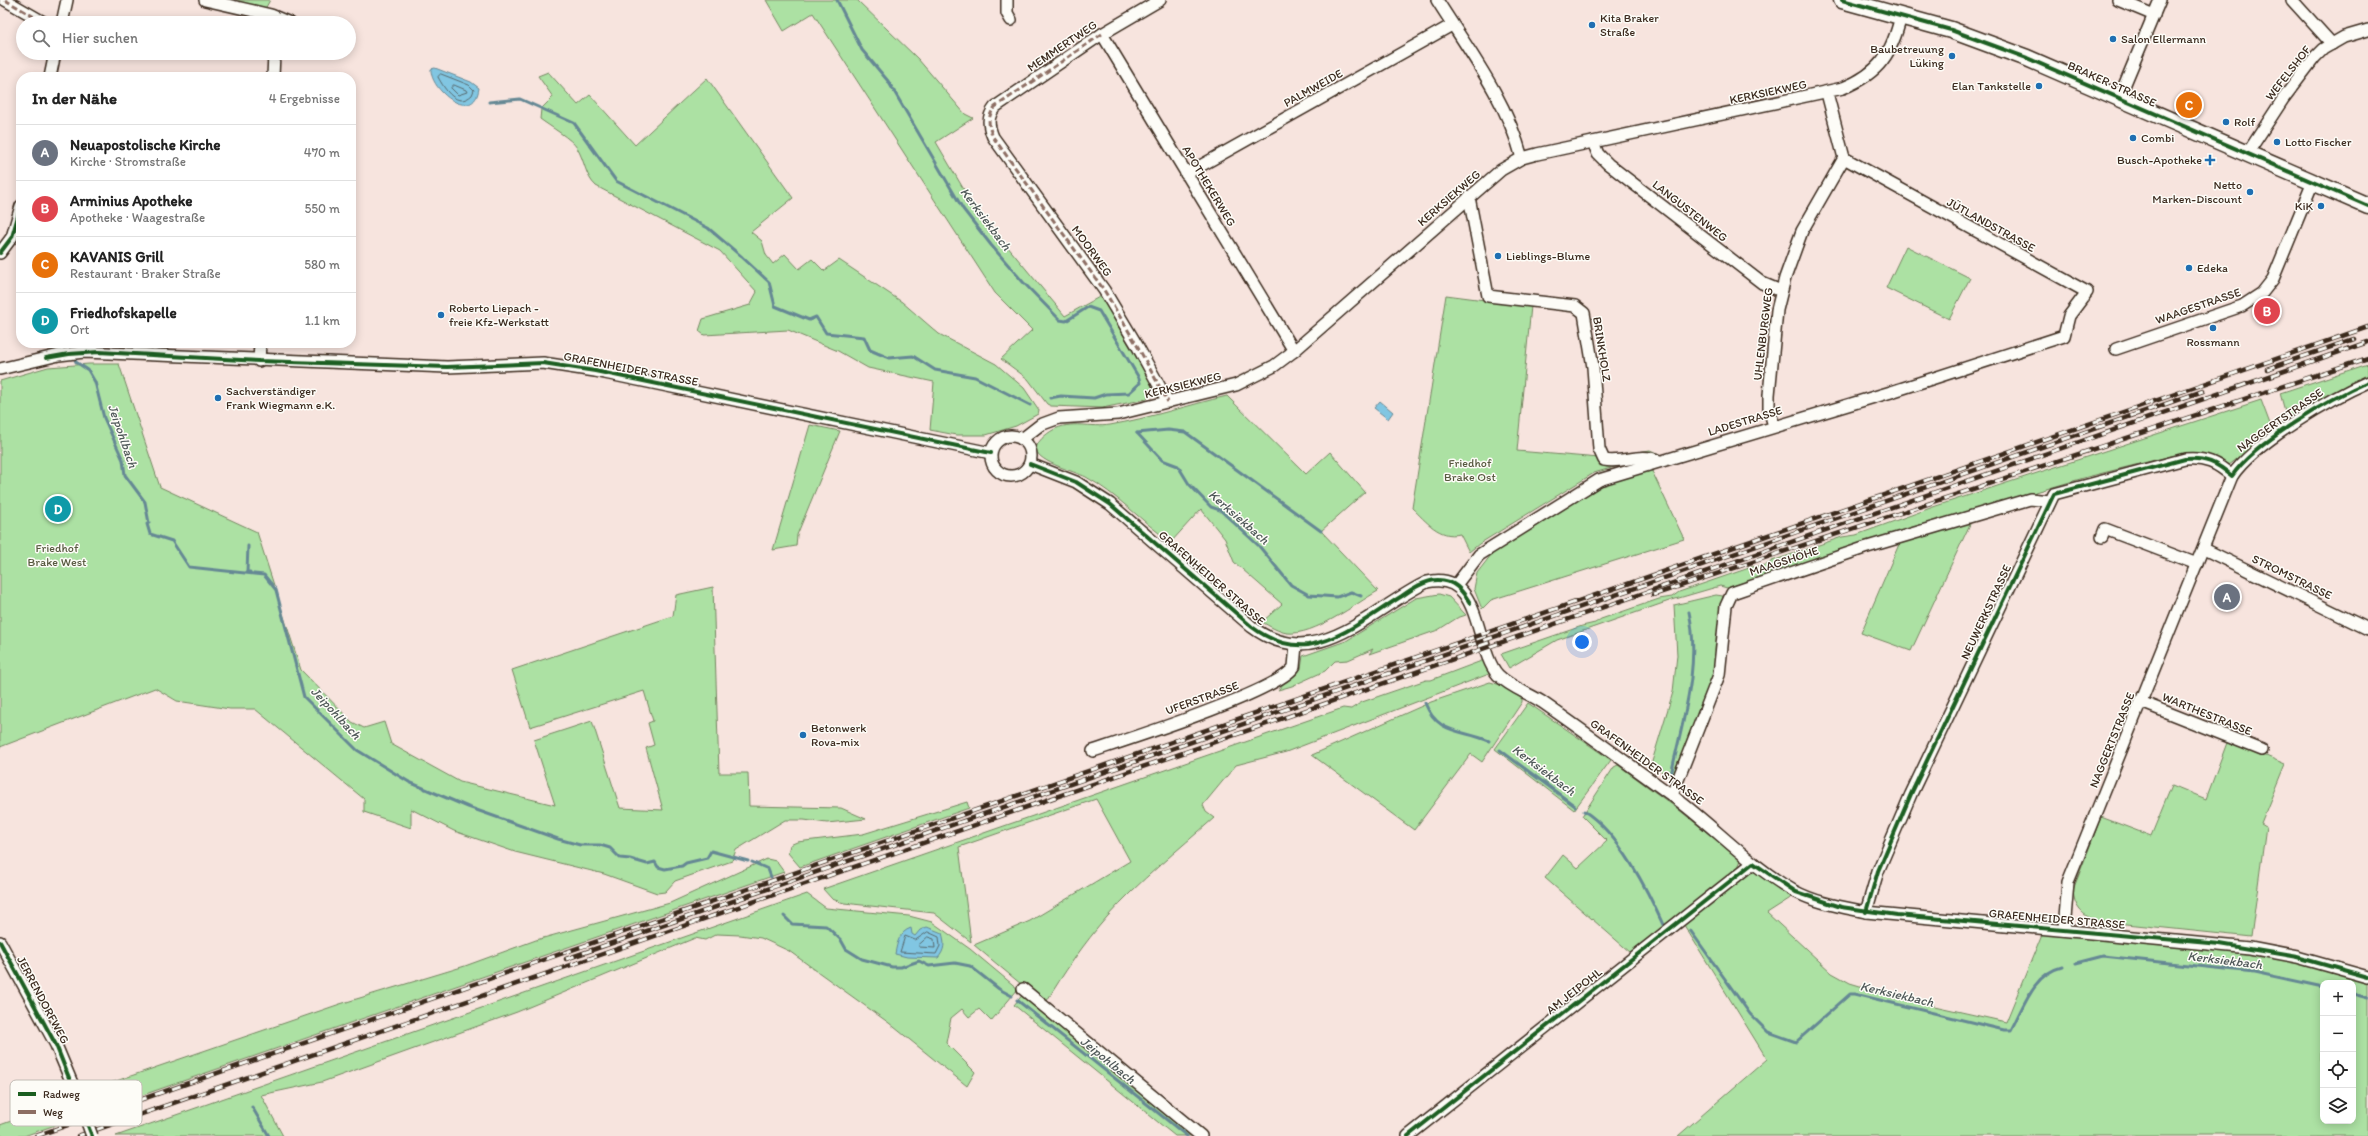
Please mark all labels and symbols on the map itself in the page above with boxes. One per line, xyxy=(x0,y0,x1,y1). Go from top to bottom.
place label: Kita Braker Straße xyxy=(1600,11,1659,39)
street label: MEMMERTWEG xyxy=(1025,18,1099,74)
marker: Kita Braker Straße xyxy=(1587,20,1597,30)
place label: Salon Ellermann xyxy=(2121,32,2206,46)
marker: Salon Ellermann xyxy=(2108,34,2118,44)
place label: Baubetreuung Lüking xyxy=(1870,42,1945,70)
street label: WEFELSHOF xyxy=(2262,42,2314,103)
marker: Baubetreuung Lüking xyxy=(1947,51,1957,61)
street label: BRAKER STRASSE xyxy=(2065,58,2159,110)
street label: PALMWEIDE xyxy=(1281,66,1345,110)
street label: KERKSIEKWEG xyxy=(1728,77,1808,107)
place label: Elan Tankstelle xyxy=(1952,79,2031,93)
marker: Elan Tankstelle xyxy=(2034,81,2044,91)
pin: C xyxy=(2176,90,2202,120)
place label: Rolf xyxy=(2234,115,2256,129)
marker: Rolf xyxy=(2221,117,2231,127)
place label: Combi xyxy=(2141,131,2174,145)
marker: Combi xyxy=(2128,133,2138,143)
place label: Lotto Fischer xyxy=(2285,135,2352,149)
marker: Lotto Fischer xyxy=(2272,137,2282,147)
street label: APOTHEKERWEG xyxy=(1179,143,1239,229)
place label: Busch-Apotheke xyxy=(2117,153,2202,167)
marker: Busch-Apotheke xyxy=(2205,155,2215,165)
street label: KERKSIEKWEG xyxy=(1415,167,1483,229)
street label: LANGUSTENWEG xyxy=(1650,177,1730,245)
place label: Netto Marken-Discount xyxy=(2152,178,2242,206)
water label: Kerksiekbach xyxy=(957,185,1015,254)
marker: Netto Marken-Discount xyxy=(2245,187,2255,197)
street label: JÜTLANDSTRASSE xyxy=(1944,195,2038,255)
place label: KiK xyxy=(2295,199,2313,213)
marker: KiK xyxy=(2316,201,2326,211)
street label: MOORWEG xyxy=(1069,223,1115,279)
place label: Lieblings-Blume xyxy=(1506,249,1591,263)
marker: Lieblings-Blume xyxy=(1493,251,1503,261)
place label: Edeka xyxy=(2197,261,2228,275)
marker: Edeka xyxy=(2184,263,2194,273)
street label: WAAGESTRASSE xyxy=(2154,285,2243,327)
street label: UHLENBURGWEG xyxy=(1750,287,1776,381)
pin: B xyxy=(2254,296,2280,326)
place label: Roberto Liepach - freie Kfz-Werkstatt xyxy=(449,301,549,329)
marker: Roberto Liepach - freie Kfz-Werkstatt xyxy=(436,310,446,320)
street label: BRINKHOLZ xyxy=(1590,316,1614,383)
marker: Rossmann xyxy=(2208,323,2218,333)
place label: Rossmann xyxy=(2186,335,2240,349)
street label: GRAFENHEIDER STRASSE xyxy=(562,349,700,389)
street label: KERKSIEKWEG xyxy=(1143,369,1223,401)
place label: Sachverständiger Frank Wiegmann e.K. xyxy=(226,384,335,412)
street label: NAGGERTSTRASSE xyxy=(2234,385,2326,455)
marker: Sachverständiger Frank Wiegmann e.K. xyxy=(213,393,223,403)
water label: Jeipohlbach xyxy=(105,402,141,470)
street label: LADESTRASSE xyxy=(1706,403,1784,439)
park label: Friedhof Brake Ost xyxy=(1444,456,1496,484)
water label: Kerksiekbach xyxy=(1206,487,1273,548)
pin: D xyxy=(45,494,71,524)
street label: GRAFENHEIDER STRASSE xyxy=(1156,528,1269,628)
park label: Friedhof Brake West xyxy=(27,541,87,569)
street label: MAAGSHÖHE xyxy=(1748,543,1821,579)
street label: STROMSTRASSE xyxy=(2250,552,2335,603)
street label: NEUWERKSTRASSE xyxy=(1958,562,2014,662)
pin: A xyxy=(2214,582,2240,612)
your location xyxy=(1572,632,1592,652)
street label: UFERSTRASSE xyxy=(1163,678,1241,718)
water label: Jeipohlbach xyxy=(308,684,364,742)
street label: NAGGERTSTRASSE xyxy=(2086,690,2138,790)
street label: WARTHESTRASSE xyxy=(2160,690,2254,739)
street label: GRAFENHEIDER STRASSE xyxy=(1588,716,1707,808)
place label: Betonwerk Rova-mix xyxy=(811,721,866,749)
marker: Betonwerk Rova-mix xyxy=(798,730,808,740)
water label: Kerksiekbach xyxy=(1510,741,1579,799)
street label: GRAFENHEIDER STRASSE xyxy=(1988,906,2126,932)
water label: Kerksiekbach xyxy=(2187,948,2264,972)
street label: JERRENDORFWEG xyxy=(14,954,72,1046)
street label: AM JEIPOHL xyxy=(1543,965,1605,1017)
water label: Kerksiekbach xyxy=(1859,978,1936,1010)
water label: Jeipohlbach xyxy=(1078,1033,1138,1087)
legend xyxy=(10,1080,142,1126)
text: Radweg xyxy=(43,1088,80,1101)
text: Weg xyxy=(43,1106,63,1119)

